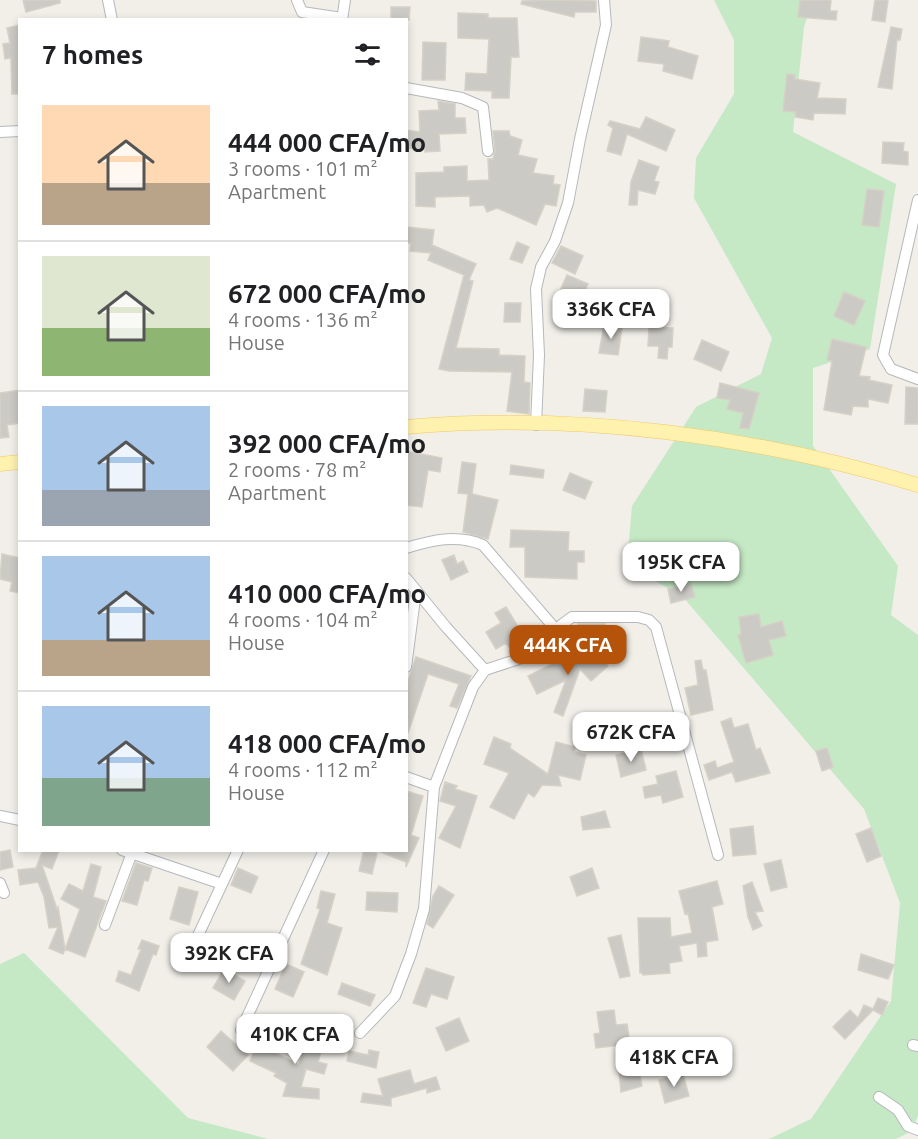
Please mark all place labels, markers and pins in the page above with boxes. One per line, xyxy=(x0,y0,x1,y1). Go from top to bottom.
pin: 336K CFA xyxy=(549,289,673,340)
pin: 195K CFA xyxy=(619,542,743,593)
pin: 444K CFA xyxy=(506,625,630,676)
pin: 672K CFA xyxy=(569,712,693,763)
pin: 392K CFA xyxy=(167,933,291,984)
pin: 410K CFA xyxy=(233,1014,357,1065)
pin: 418K CFA xyxy=(612,1037,736,1088)

